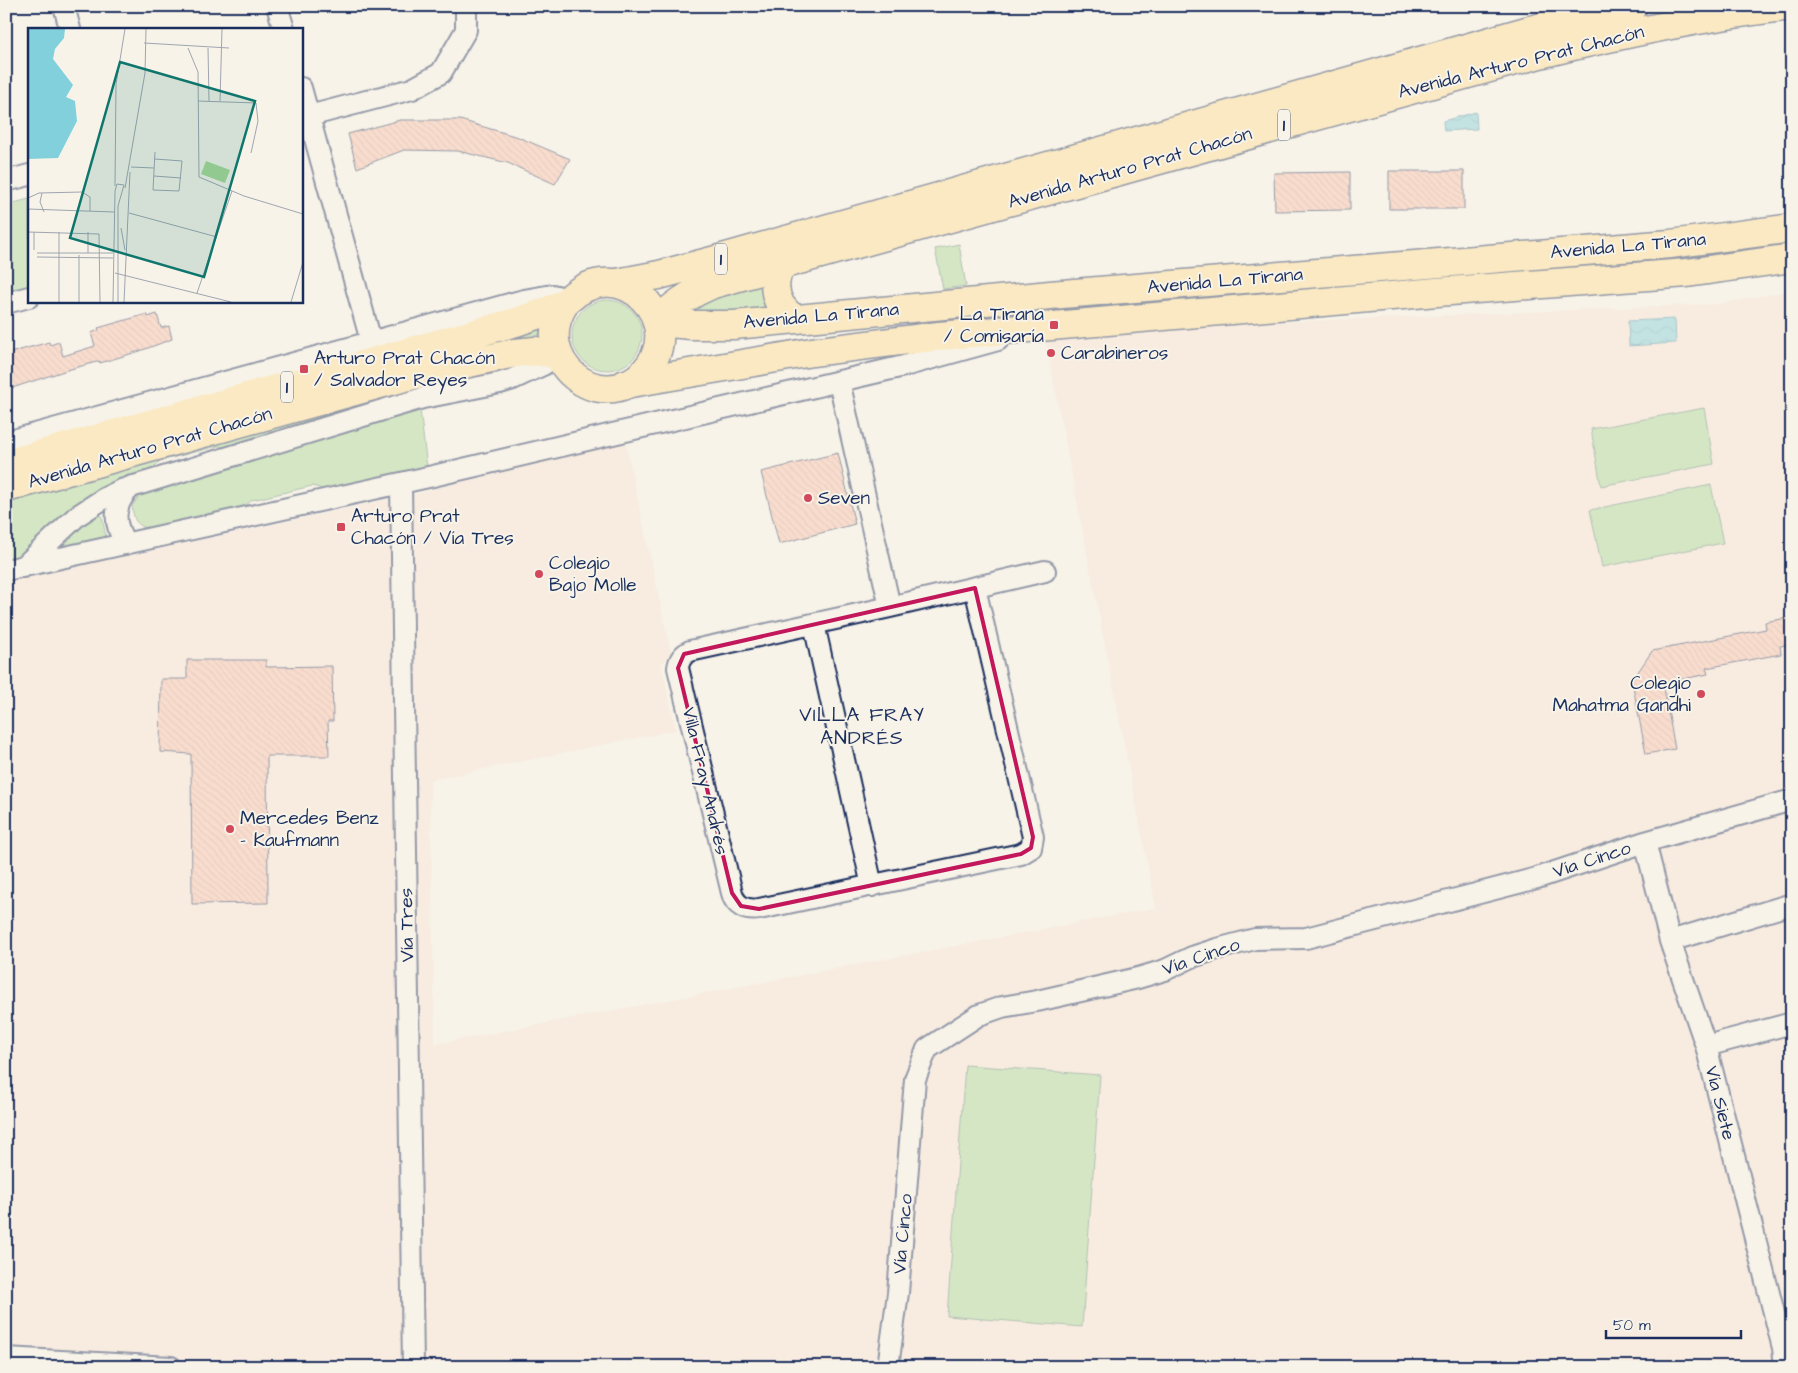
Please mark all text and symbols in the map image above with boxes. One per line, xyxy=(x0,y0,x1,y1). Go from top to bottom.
street label: Avenida Arturo Prat Chacón xyxy=(1395,18,1647,106)
inset map xyxy=(28,28,302,302)
road number: 1 xyxy=(1278,110,1290,140)
street label: Avenida Arturo Prat Chacón xyxy=(1005,120,1255,216)
street label: Avenida La Tirana xyxy=(1549,226,1707,266)
road number: 1 xyxy=(715,243,727,274)
street label: Avenida La Tirana xyxy=(1146,261,1304,301)
street label: Avenida La Tirana xyxy=(742,296,900,336)
place label: La Tirana / Comisaría xyxy=(944,301,1044,350)
marker: La Tirana / Comisaría xyxy=(1048,319,1060,331)
place label: Carabineros xyxy=(1061,340,1168,367)
place label: Arturo Prat Chacón / Salvador Reyes xyxy=(314,345,495,395)
marker: Carabineros xyxy=(1045,347,1057,359)
marker: Arturo Prat Chacón / Salvador Reyes xyxy=(298,363,310,375)
road number: 1 xyxy=(281,372,293,402)
street label: Avenida Arturo Prat Chacón xyxy=(25,400,275,496)
place label: Seven xyxy=(818,485,870,512)
marker: Seven xyxy=(802,492,814,504)
place label: Arturo Prat Chacón / Vía Tres xyxy=(351,503,514,552)
marker: Arturo Prat Chacón / Vía Tres xyxy=(335,521,347,533)
place label: Colegio Bajo Molle xyxy=(549,550,637,599)
marker: Colegio Bajo Molle xyxy=(533,568,545,580)
place label: Colegio Mahatma Gandhi xyxy=(1552,670,1691,719)
marker: Colegio Mahatma Gandhi xyxy=(1695,688,1707,700)
district label: VILLA FRAY ANDRÉS xyxy=(799,701,925,752)
street label: Villa Fray Andrés xyxy=(674,704,735,858)
place label: Mercedes Benz - Kaufmann xyxy=(240,805,379,854)
marker: Mercedes Benz - Kaufmann xyxy=(224,823,236,835)
street label: Vía Cinco xyxy=(1549,835,1635,885)
street label: Vía Tres xyxy=(393,888,421,962)
street label: Vía Cinco xyxy=(1158,931,1244,983)
street label: Vía Siete xyxy=(1698,1063,1742,1143)
street label: Vía Cinco xyxy=(886,1192,920,1275)
scale bar xyxy=(1606,1308,1740,1340)
text: 50 m xyxy=(1613,1315,1651,1336)

